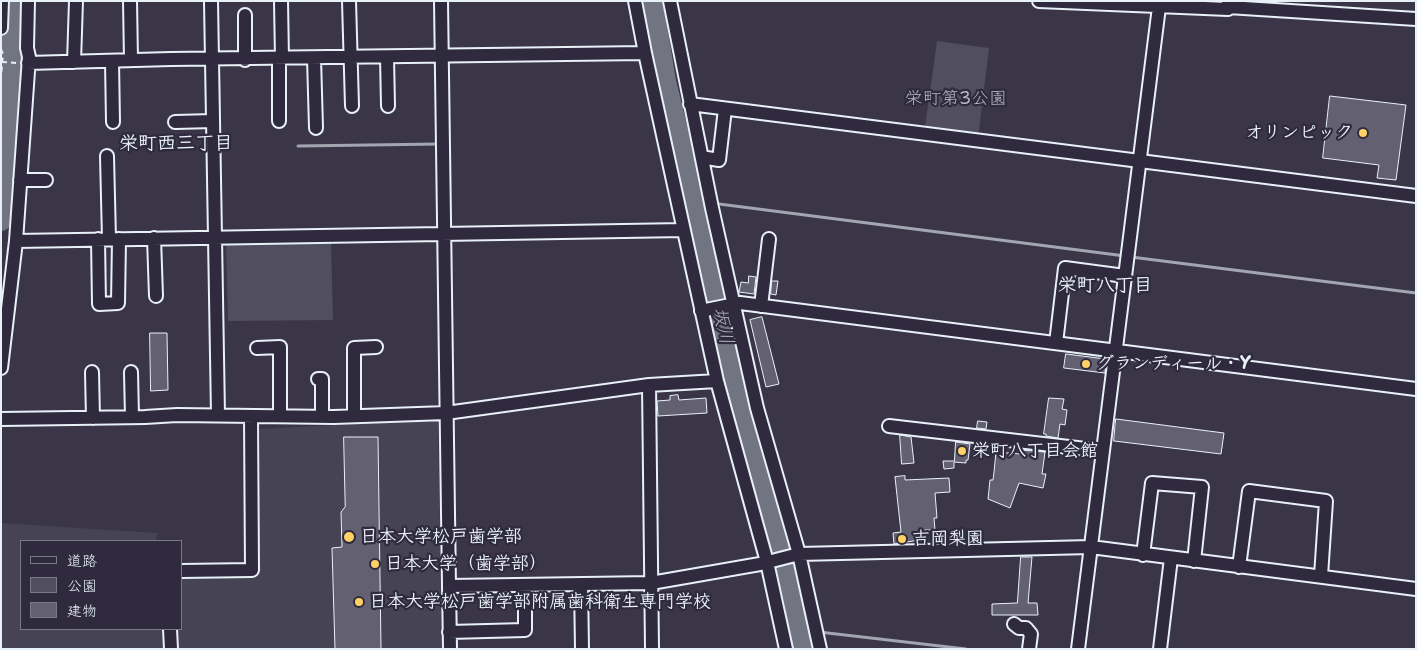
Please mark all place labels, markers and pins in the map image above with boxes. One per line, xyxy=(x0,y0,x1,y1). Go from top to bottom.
place label: オリンピック xyxy=(1245,122,1353,144)
marker: オリンピック xyxy=(1357,127,1369,139)
place label: グランディール・Y xyxy=(1096,353,1251,375)
marker: グランディール・Y xyxy=(1080,358,1092,370)
place label: 栄町八丁目会館 xyxy=(972,440,1098,462)
marker: 栄町八丁目会館 xyxy=(956,445,968,457)
place label: 日本大学松戸歯学部 xyxy=(360,526,522,548)
place label: 吉岡梨園 xyxy=(912,528,984,550)
marker: 日本大学松戸歯学部 xyxy=(342,530,356,544)
marker: 吉岡梨園 xyxy=(896,533,908,545)
place label: 日本大学（歯学部） xyxy=(385,553,547,575)
marker: 日本大学（歯学部） xyxy=(369,558,381,570)
place label: 日本大学松戸歯学部附属歯科衛生専門学校 xyxy=(369,591,711,613)
marker: 日本大学松戸歯学部附属歯科衛生専門学校 xyxy=(353,596,365,608)

